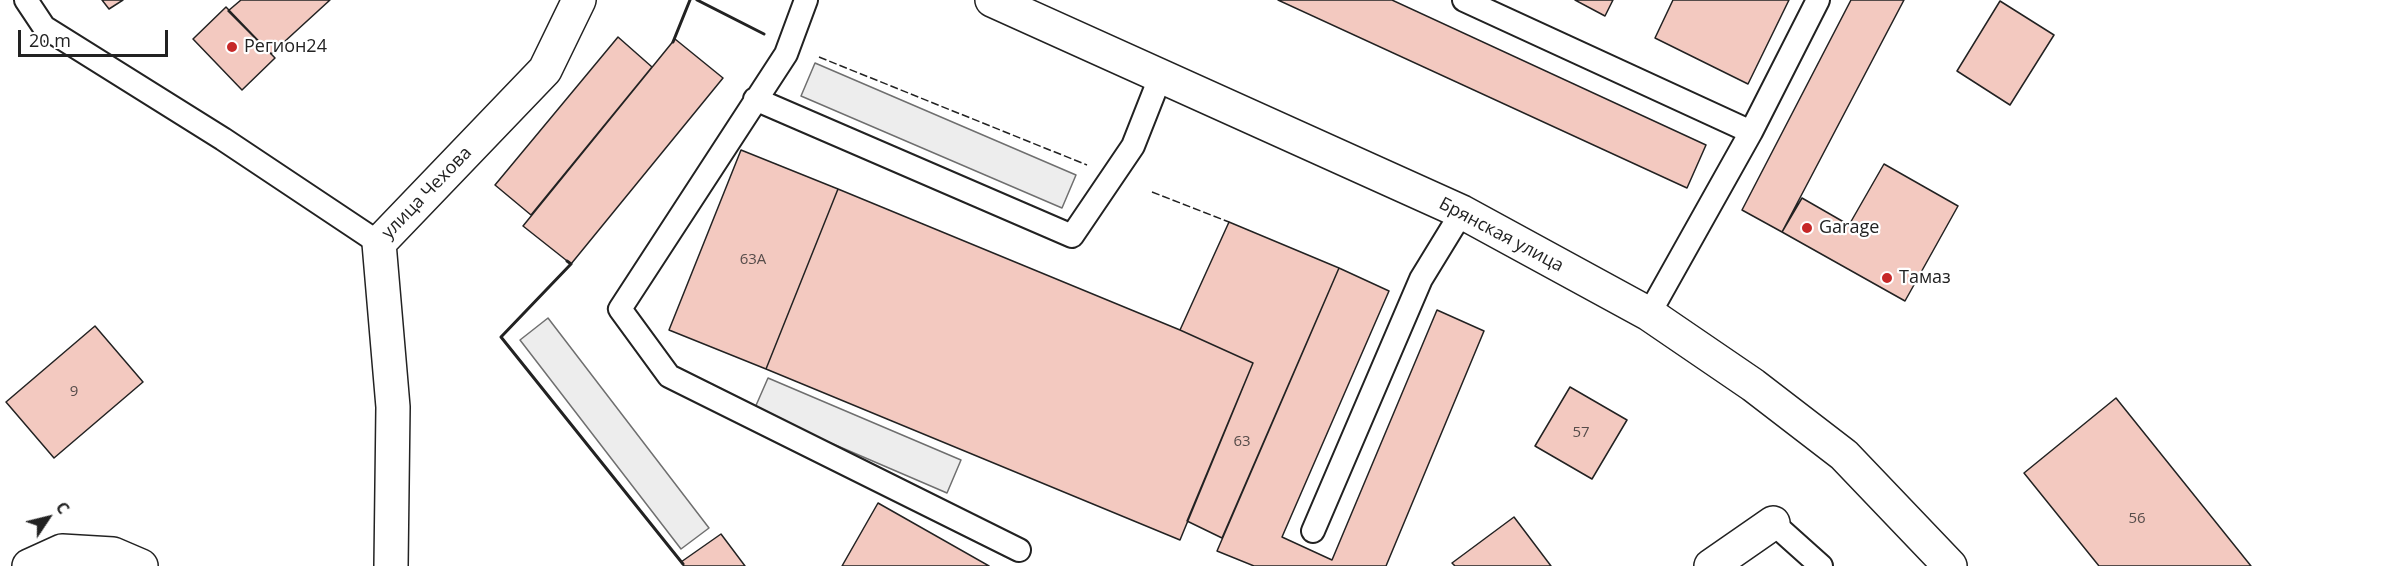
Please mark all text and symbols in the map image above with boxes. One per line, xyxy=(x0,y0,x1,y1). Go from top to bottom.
scale bar xyxy=(21,18,171,56)
text: 20 m xyxy=(29,28,71,52)
place label: Регион24 xyxy=(244,36,327,58)
marker: Регион24 xyxy=(225,40,239,54)
street label: улица Чехова xyxy=(378,142,476,244)
street label: Брянская улица xyxy=(1435,193,1567,277)
place label: Garage xyxy=(1819,217,1879,239)
marker: Garage xyxy=(1800,221,1814,235)
house number: 63А xyxy=(740,251,766,269)
place label: Тамаз xyxy=(1899,267,1951,289)
marker: Тамаз xyxy=(1880,271,1894,285)
house number: 9 xyxy=(70,383,78,401)
house number: 57 xyxy=(1572,424,1590,442)
house number: 63 xyxy=(1233,433,1251,451)
north arrow xyxy=(18,488,78,548)
text: С xyxy=(51,497,75,518)
house number: 56 xyxy=(2128,510,2146,528)

